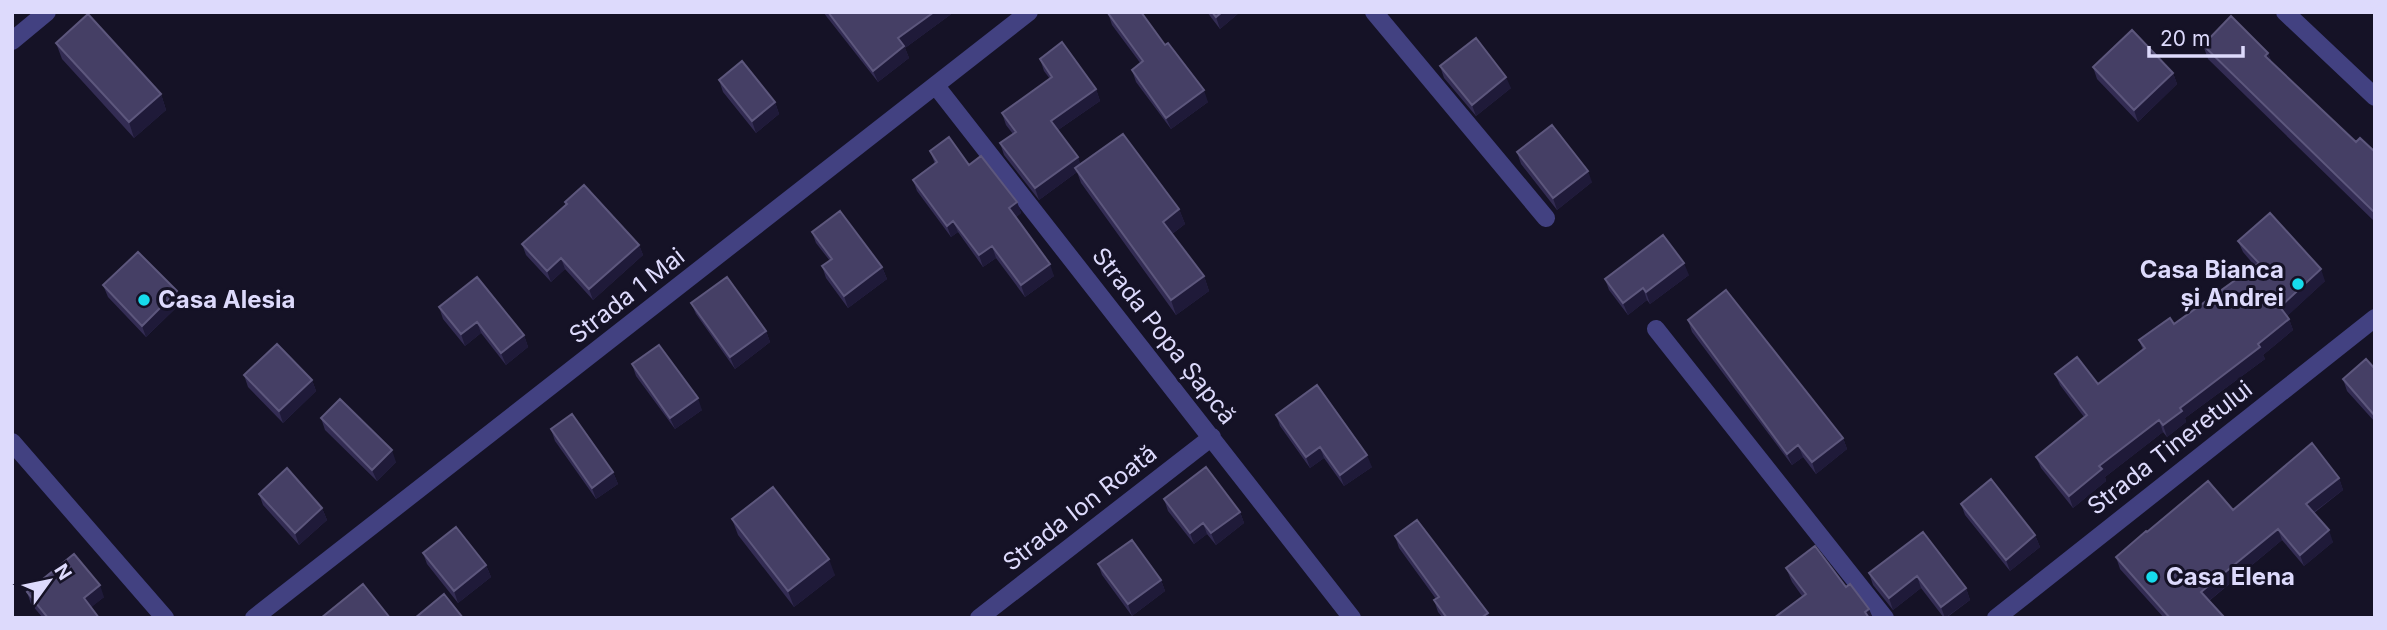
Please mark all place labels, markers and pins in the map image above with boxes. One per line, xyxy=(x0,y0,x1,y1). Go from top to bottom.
place label: Casa Bianca și Andrei xyxy=(2140,255,2284,312)
marker: Casa Bianca și Andrei xyxy=(2290,276,2306,292)
place label: Casa Alesia xyxy=(158,285,295,314)
marker: Casa Alesia xyxy=(136,292,152,308)
place label: Casa Elena xyxy=(2166,562,2295,591)
marker: Casa Elena xyxy=(2144,569,2160,585)

